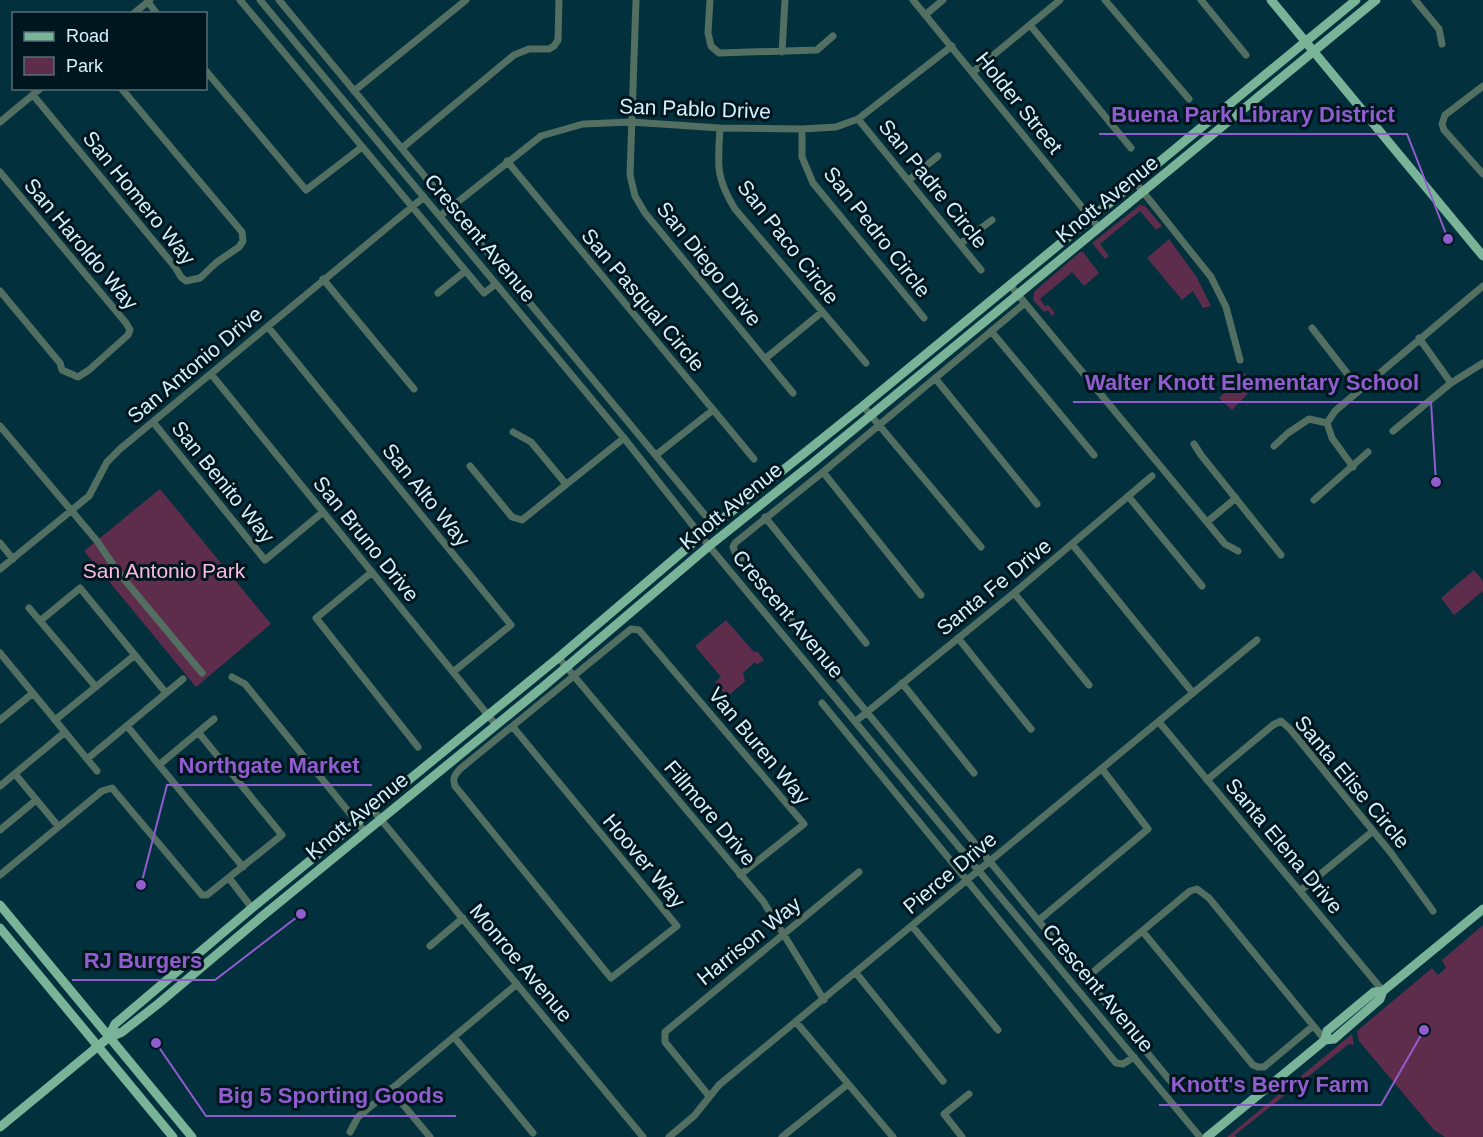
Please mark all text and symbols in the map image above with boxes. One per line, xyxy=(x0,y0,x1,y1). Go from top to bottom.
legend xyxy=(12,12,207,90)
text: Road xyxy=(66,26,109,46)
street label: Holder Street xyxy=(972,47,1067,158)
text: Park xyxy=(66,56,104,76)
street label: San Pablo Drive xyxy=(619,94,771,123)
callout: Buena Park Library District xyxy=(1099,94,1407,134)
text: Buena Park Library District xyxy=(1111,102,1395,127)
street label: San Padre Circle xyxy=(874,115,992,253)
street label: San Homero Way xyxy=(79,126,201,269)
street label: Knott Avenue xyxy=(1051,150,1162,247)
street label: San Pedro Circle xyxy=(819,162,935,301)
street label: Crescent Avenue xyxy=(420,169,540,306)
street label: San Haroldo Way xyxy=(20,174,143,314)
street label: San Paco Circle xyxy=(733,175,844,308)
street label: San Diego Drive xyxy=(652,197,766,330)
street label: San Pasqual Circle xyxy=(577,224,710,375)
street label: San Antonio Drive xyxy=(123,302,266,427)
callout: Walter Knott Elementary School xyxy=(1073,362,1431,402)
text: Walter Knott Elementary School xyxy=(1085,370,1419,395)
street label: San Benito Way xyxy=(167,416,280,548)
street label: San Alto Way xyxy=(378,439,475,551)
street label: Knott Avenue xyxy=(675,457,786,554)
street label: San Bruno Drive xyxy=(309,472,424,606)
street label: Santa Fe Drive xyxy=(932,534,1055,640)
street label: Crescent Avenue xyxy=(728,545,848,682)
park label: San Antonio Park xyxy=(83,559,246,582)
street label: Van Buren Way xyxy=(704,683,815,809)
street label: Santa Elise Circle xyxy=(1290,711,1414,853)
callout: Northgate Market xyxy=(167,745,372,785)
text: Northgate Market xyxy=(179,753,360,778)
street label: Fillmore Drive xyxy=(660,756,761,870)
street label: Knott Avenue xyxy=(301,767,412,864)
street label: Santa Elena Drive xyxy=(1221,773,1348,918)
street label: Hoover Way xyxy=(599,809,690,912)
street label: Pierce Drive xyxy=(898,827,1001,918)
street label: Harrison Way xyxy=(692,892,805,989)
street label: Monroe Avenue xyxy=(465,899,577,1026)
street label: Crescent Avenue xyxy=(1038,919,1158,1056)
callout: RJ Burgers xyxy=(72,940,215,980)
text: RJ Burgers xyxy=(84,948,202,973)
callout: Knott's Berry Farm xyxy=(1159,1065,1381,1105)
text: Knott's Berry Farm xyxy=(1171,1072,1369,1097)
callout: Big 5 Sporting Goods xyxy=(206,1076,456,1116)
text: Big 5 Sporting Goods xyxy=(218,1083,444,1108)

